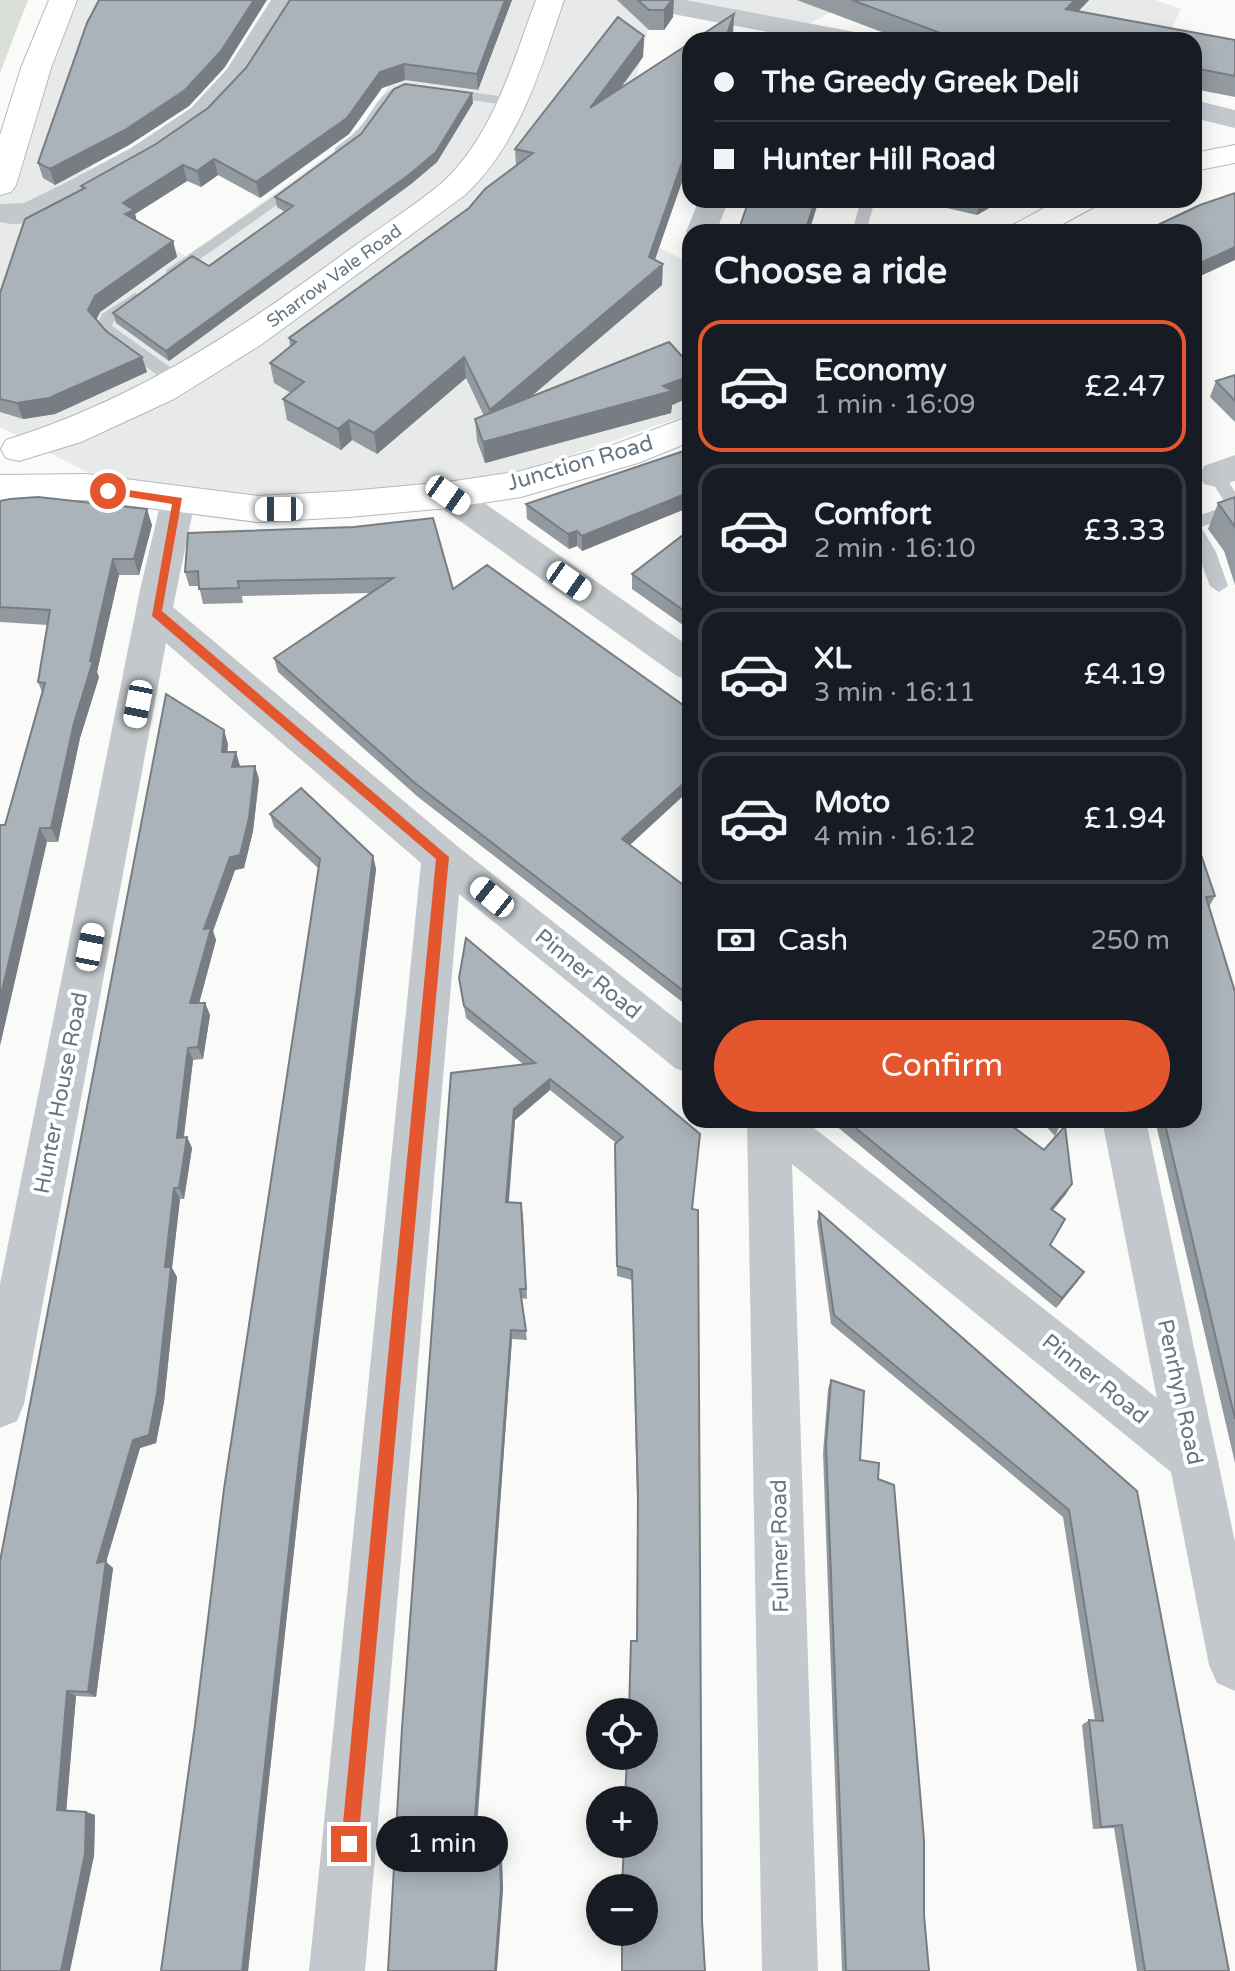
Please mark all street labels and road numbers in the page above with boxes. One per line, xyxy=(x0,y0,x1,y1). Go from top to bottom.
street label: Sharrow Vale Road xyxy=(262,220,406,332)
street label: Junction Road xyxy=(504,430,656,496)
street label: Pinner Road xyxy=(530,923,646,1025)
street label: Hunter House Road xyxy=(29,990,93,1196)
street label: Penrhyn Road xyxy=(1152,1317,1208,1467)
street label: Pinner Road xyxy=(1037,1328,1153,1430)
street label: Fulmer Road xyxy=(766,1479,794,1613)

